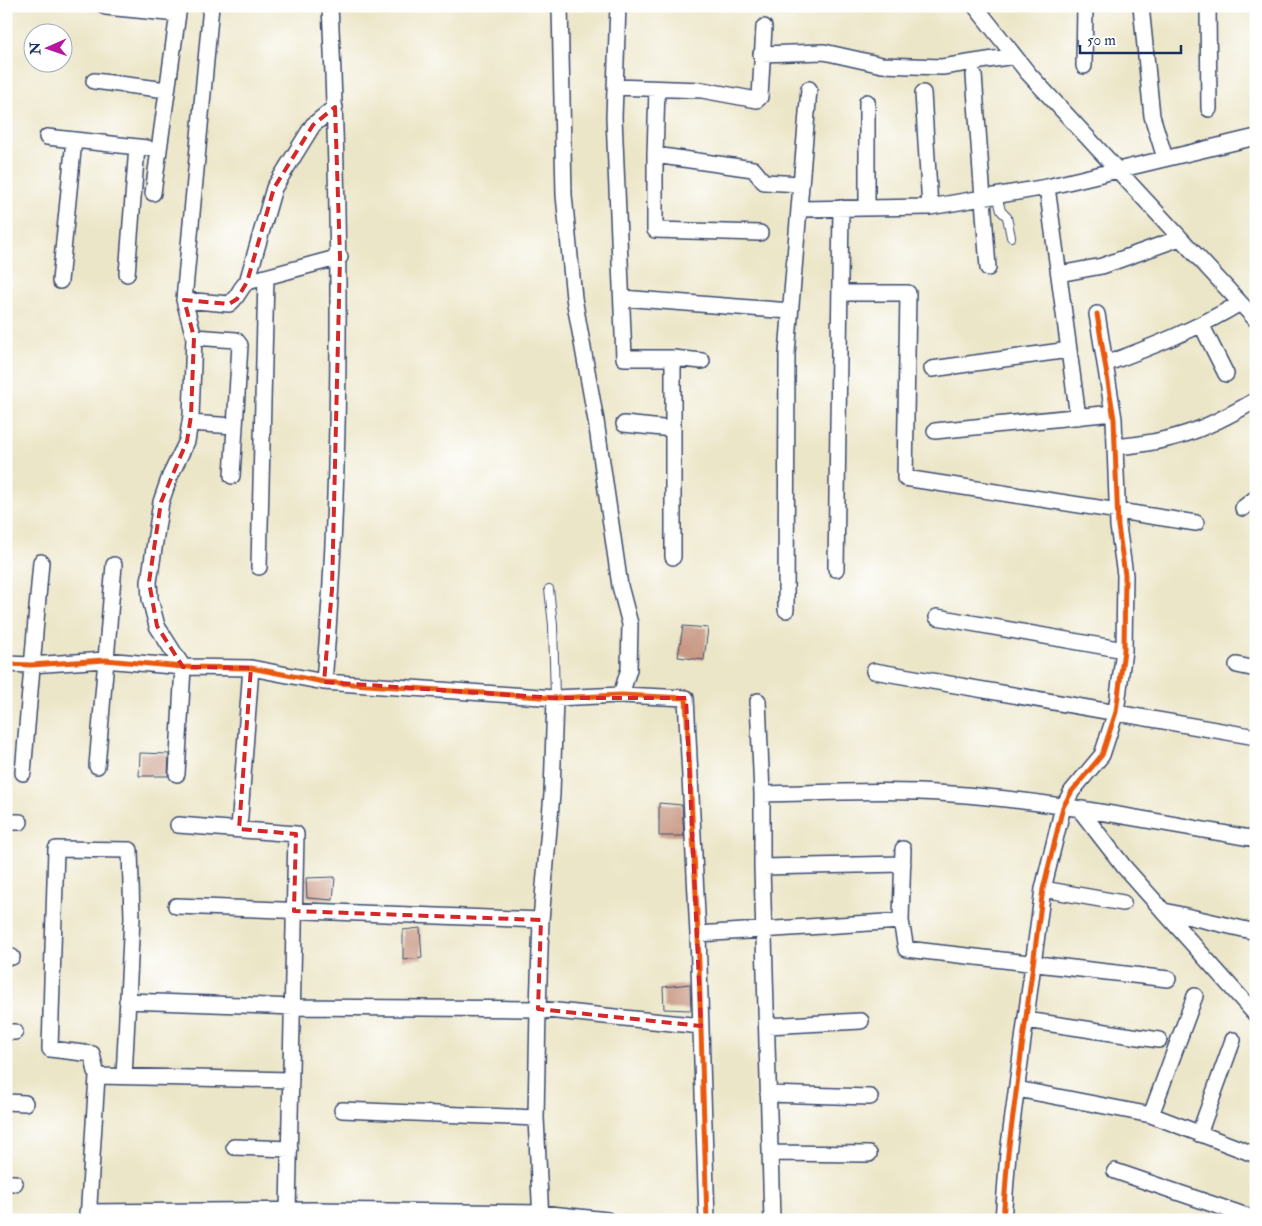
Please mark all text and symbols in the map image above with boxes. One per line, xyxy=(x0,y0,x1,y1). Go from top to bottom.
north arrow xyxy=(22,22,72,72)
scale bar xyxy=(1080,22,1181,54)
text: 50 m xyxy=(1087,31,1116,50)
text: N xyxy=(27,41,44,56)

